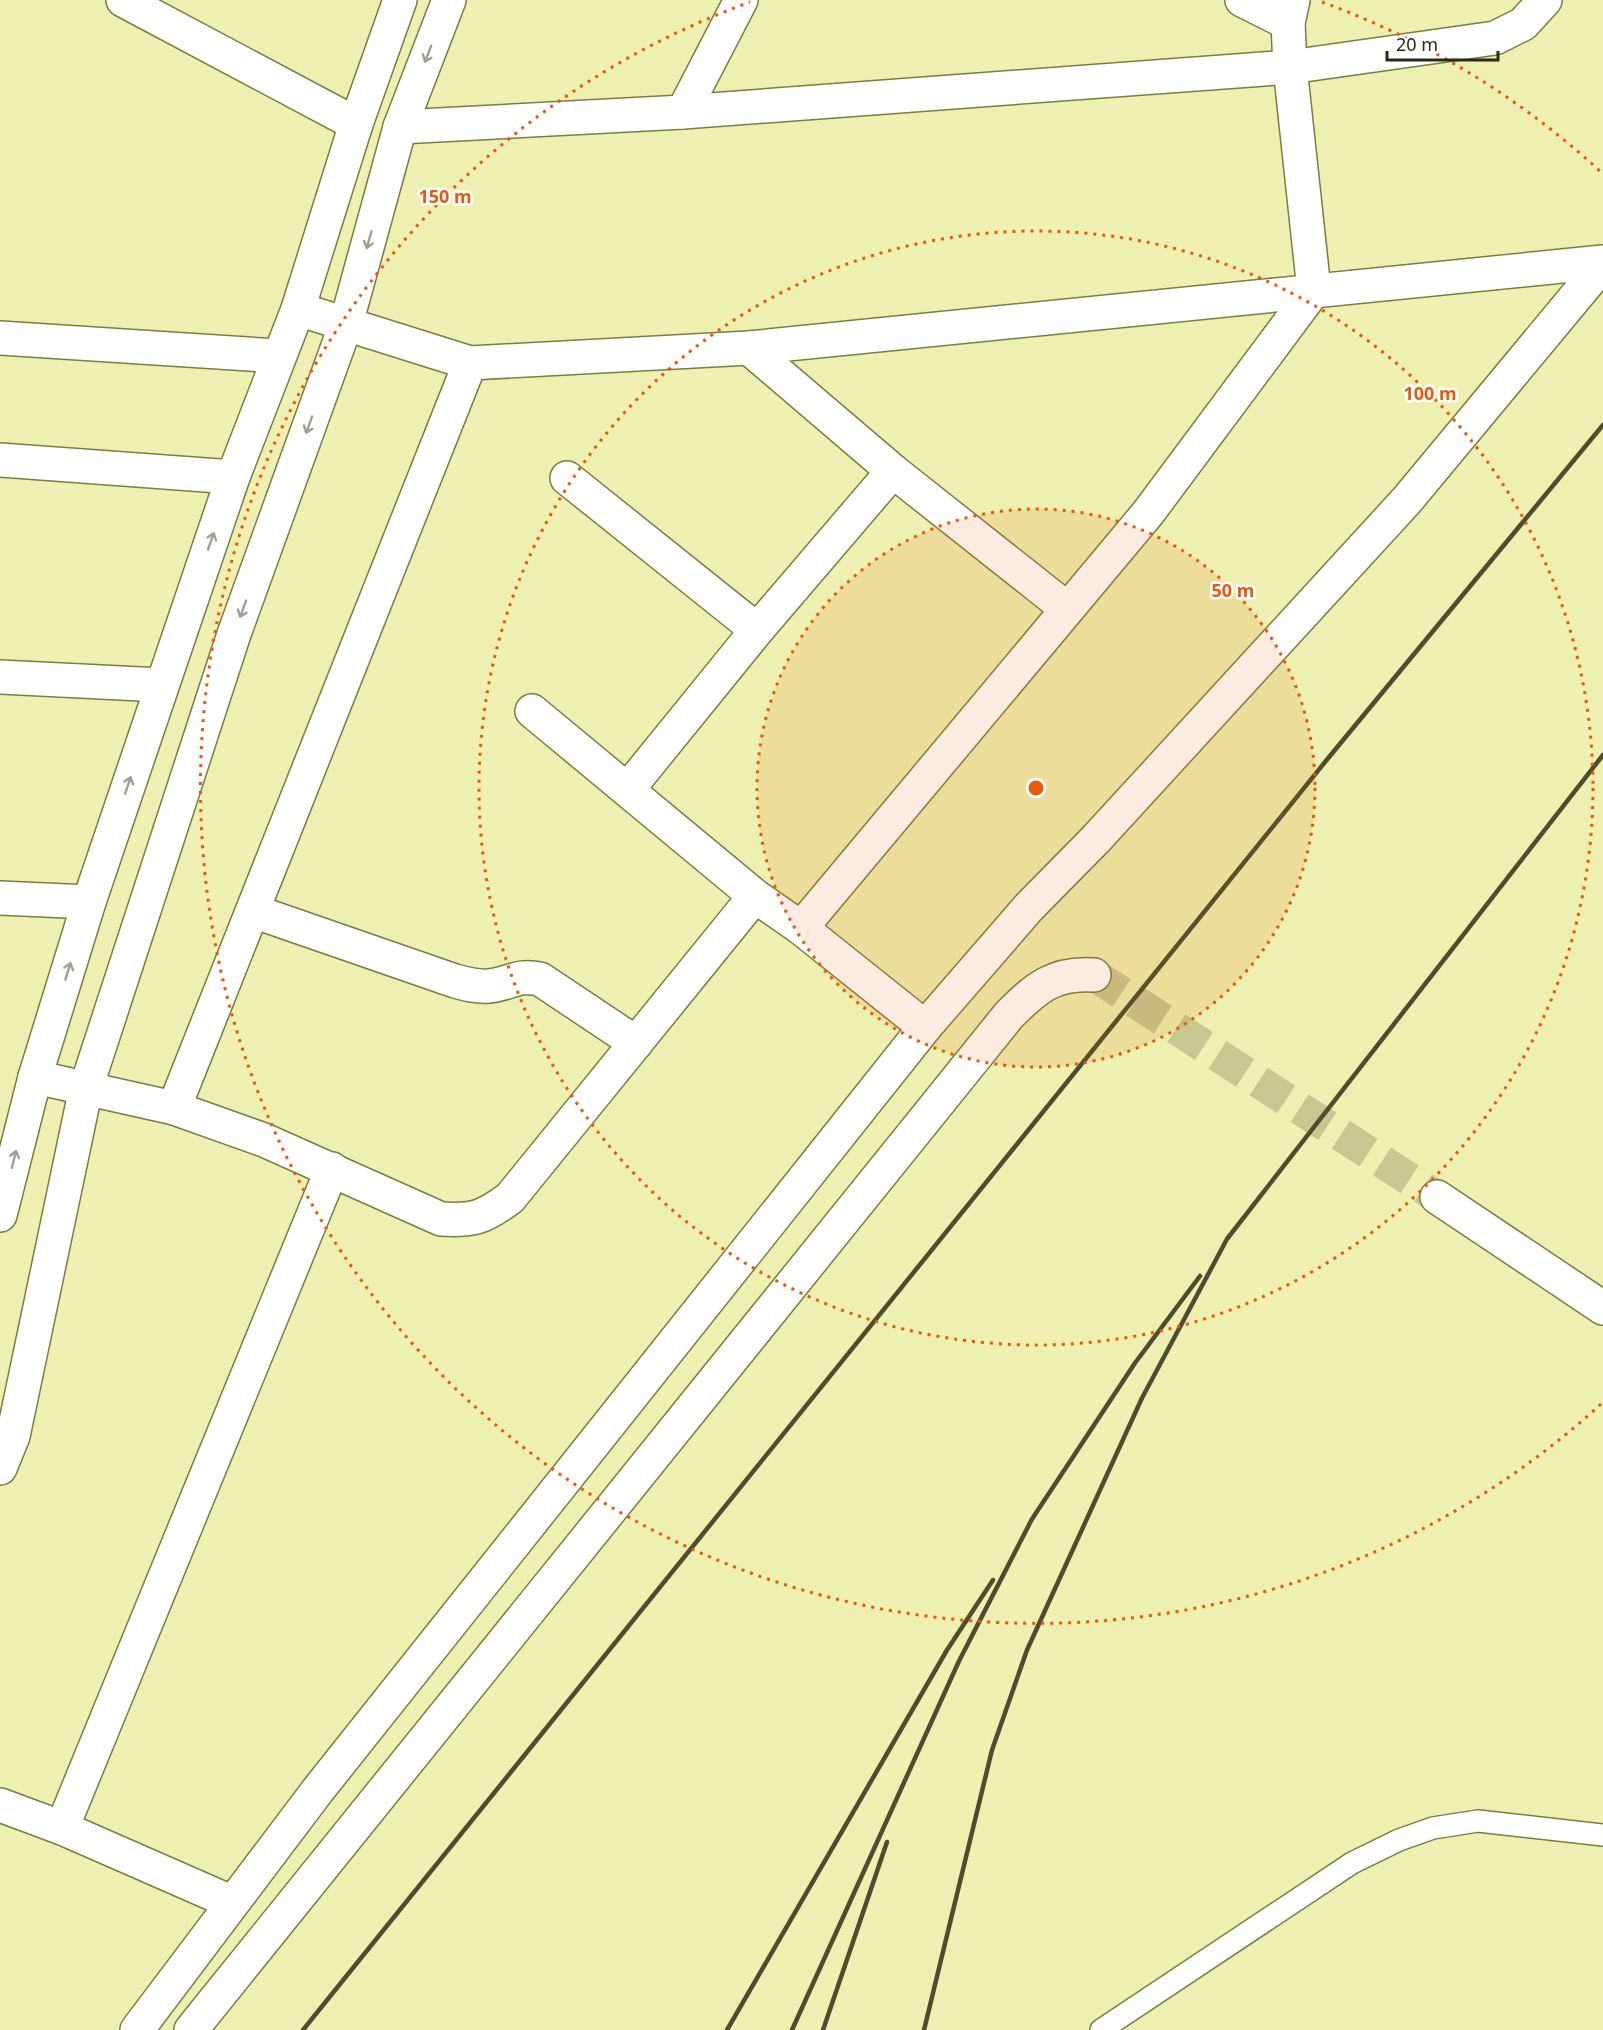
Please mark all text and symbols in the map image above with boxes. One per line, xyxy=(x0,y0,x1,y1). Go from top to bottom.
scale bar xyxy=(1387,24,1498,62)
text: 20 m xyxy=(1396,32,1438,56)
one-way arrow xyxy=(422,45,433,63)
text: 150 m xyxy=(418,184,472,208)
one-way arrow xyxy=(363,230,374,249)
text: 100 m xyxy=(1403,381,1457,405)
one-way arrow xyxy=(302,416,313,434)
one-way arrow xyxy=(206,532,217,551)
text: 50 m xyxy=(1212,578,1254,602)
one-way arrow xyxy=(237,599,248,618)
one-way arrow xyxy=(123,777,134,795)
centre of rings xyxy=(1026,778,1046,798)
one-way arrow xyxy=(63,962,74,981)
one-way arrow xyxy=(9,1149,21,1168)

